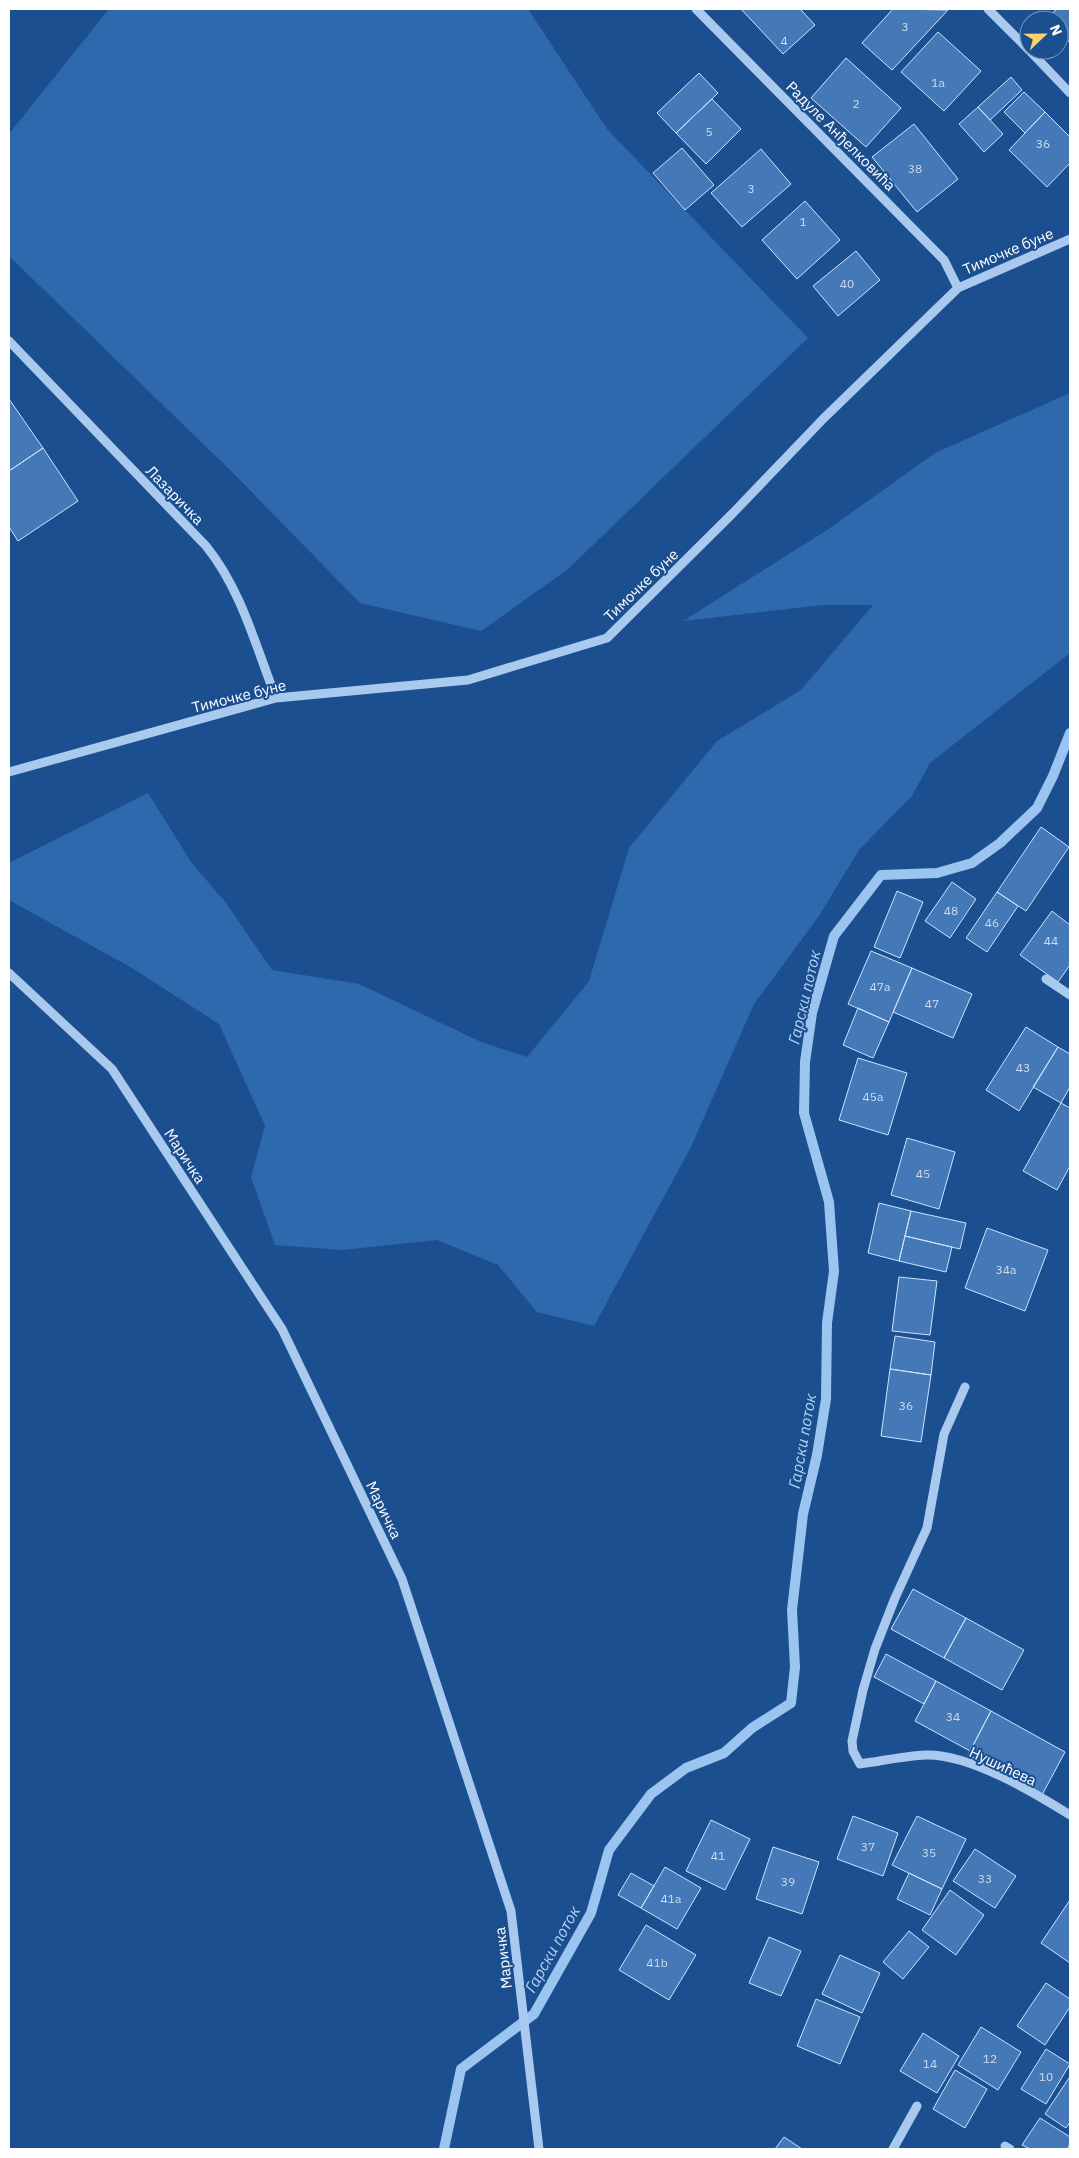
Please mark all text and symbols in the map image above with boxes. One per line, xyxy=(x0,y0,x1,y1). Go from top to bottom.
north arrow xyxy=(1019,10,1069,60)
house number: 3 xyxy=(901,19,909,34)
text: N xyxy=(1046,22,1066,38)
house number: 4 xyxy=(780,33,788,48)
house number: 1a xyxy=(931,75,945,90)
street label: Радуле Анђелковића xyxy=(782,77,900,195)
house number: 2 xyxy=(852,96,860,111)
house number: 5 xyxy=(705,124,713,139)
house number: 36 xyxy=(1036,136,1050,151)
house number: 38 xyxy=(908,161,922,176)
house number: 3 xyxy=(747,181,755,196)
house number: 1 xyxy=(799,214,807,229)
street label: Тимочке буне xyxy=(960,223,1056,279)
house number: 40 xyxy=(840,276,854,291)
street label: Лазаричка xyxy=(142,461,208,529)
street label: Тимочке буне xyxy=(600,545,682,625)
street label: Тимочке буне xyxy=(190,675,288,717)
house number: 48 xyxy=(944,903,958,918)
house number: 46 xyxy=(985,915,999,930)
house number: 44 xyxy=(1044,933,1058,948)
water label: Гарски поток xyxy=(783,948,825,1046)
house number: 47a xyxy=(870,979,891,994)
house number: 47 xyxy=(925,996,939,1011)
house number: 43 xyxy=(1016,1060,1030,1075)
house number: 45a xyxy=(863,1089,884,1104)
street label: Маричка xyxy=(160,1125,210,1187)
house number: 45 xyxy=(916,1166,930,1181)
house number: 34a xyxy=(996,1262,1017,1277)
water label: Гарски поток xyxy=(784,1392,820,1490)
house number: 36 xyxy=(899,1398,913,1413)
street label: Маричка xyxy=(362,1478,406,1542)
house number: 34 xyxy=(946,1709,960,1724)
street label: Нушићева xyxy=(966,1742,1040,1790)
house number: 37 xyxy=(861,1839,875,1854)
house number: 35 xyxy=(922,1845,936,1860)
house number: 41 xyxy=(711,1848,725,1863)
house number: 33 xyxy=(978,1871,992,1886)
house number: 39 xyxy=(781,1874,795,1889)
house number: 41a xyxy=(661,1891,682,1906)
water label: Гарски поток xyxy=(520,1902,584,1996)
street label: Маричка xyxy=(490,1926,516,1990)
house number: 41b xyxy=(646,1955,668,1970)
house number: 12 xyxy=(983,2051,997,2066)
house number: 14 xyxy=(923,2056,937,2071)
house number: 10 xyxy=(1039,2069,1053,2084)

